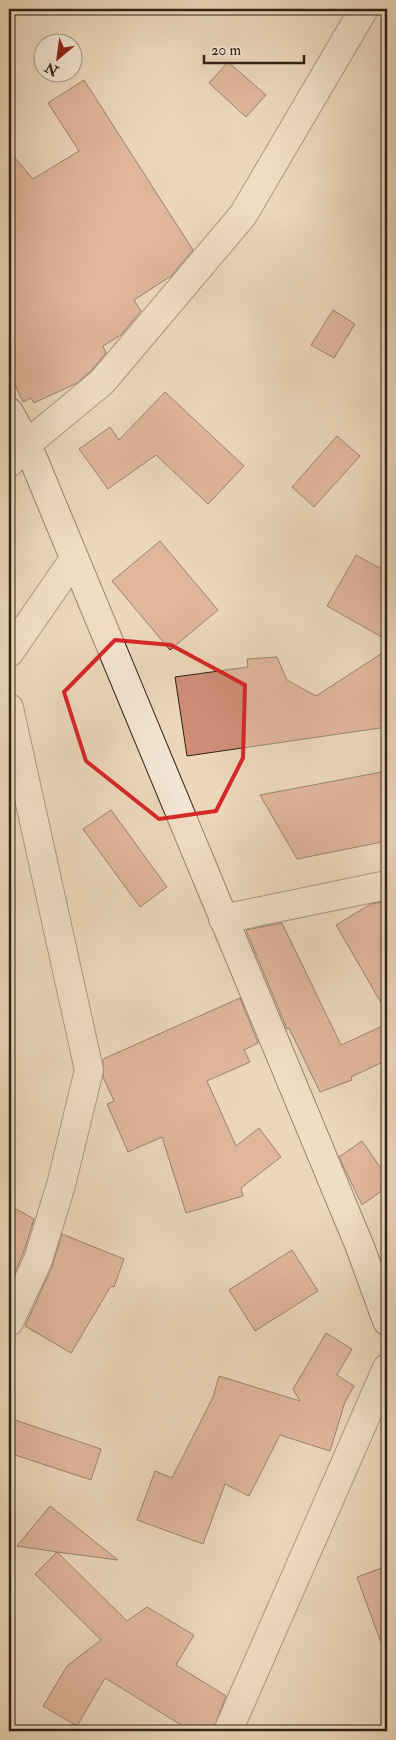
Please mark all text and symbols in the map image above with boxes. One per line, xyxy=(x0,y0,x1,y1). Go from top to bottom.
north arrow xyxy=(32,32,82,82)
scale bar xyxy=(204,32,304,64)
text: 20 m xyxy=(211,41,241,60)
text: N xyxy=(42,58,62,80)

